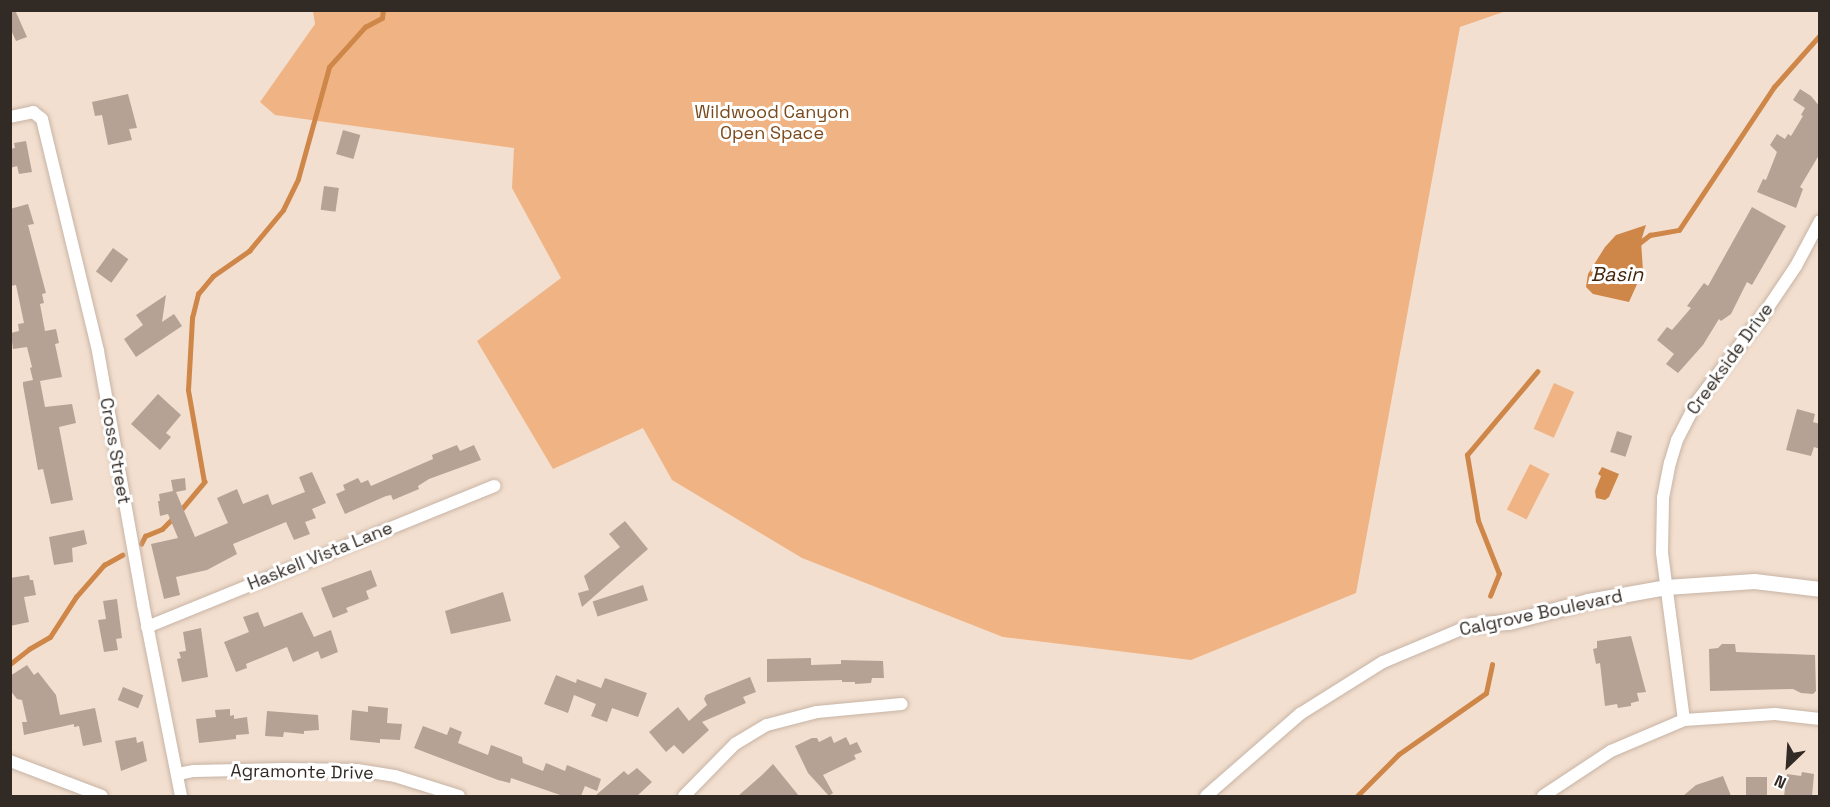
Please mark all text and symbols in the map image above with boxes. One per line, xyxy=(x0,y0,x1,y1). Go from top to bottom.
park label: Wildwood Canyon Open Space xyxy=(695,102,849,144)
water label: Basin xyxy=(1591,262,1643,286)
street label: Creekside Drive xyxy=(1682,299,1778,419)
street label: Cross Street xyxy=(95,396,135,506)
street label: Haskell Vista Lane xyxy=(244,517,396,595)
street label: Calgrove Boulevard xyxy=(1457,585,1625,641)
north arrow xyxy=(1758,735,1818,795)
street label: Agramonte Drive xyxy=(230,760,374,784)
text: N xyxy=(1771,770,1789,794)

